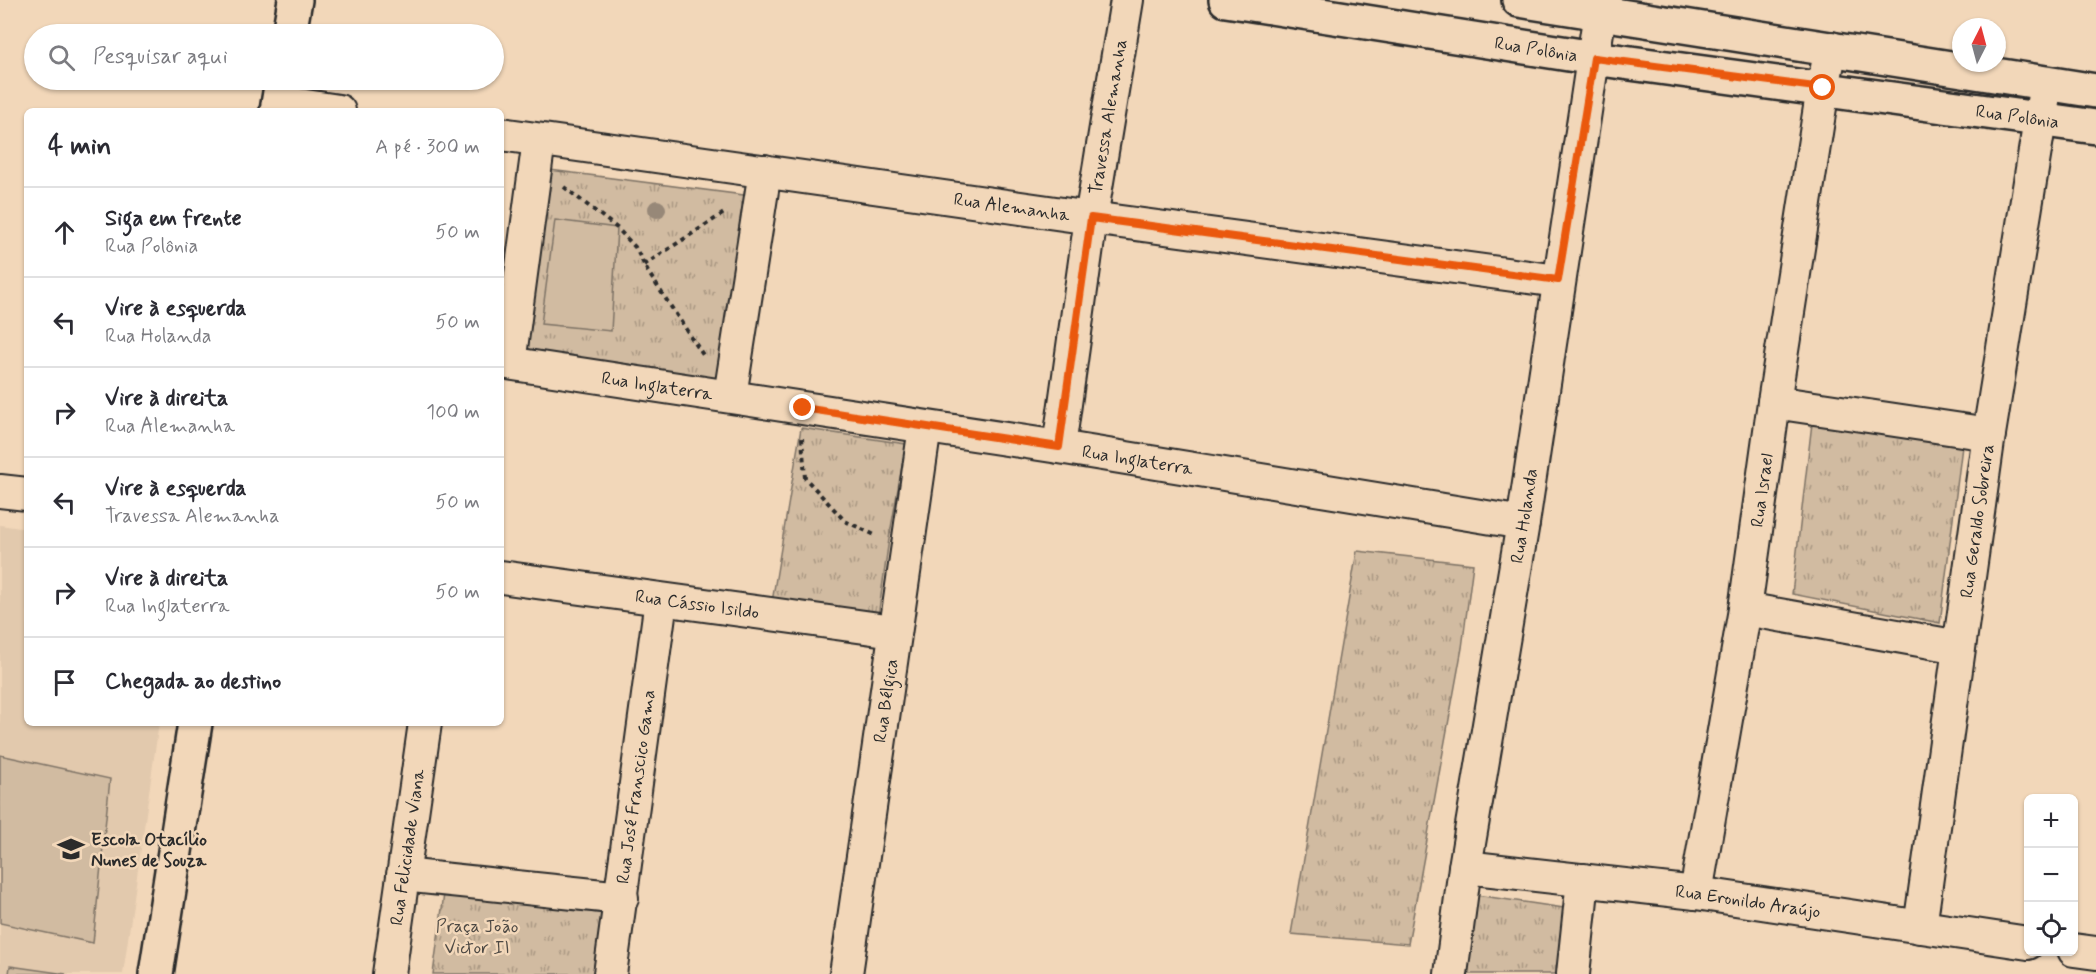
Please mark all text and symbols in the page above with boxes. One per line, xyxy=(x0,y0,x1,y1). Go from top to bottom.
north arrow xyxy=(1952,18,2006,72)
search box xyxy=(24,24,504,90)
street label: Rua Polônia xyxy=(1493,31,1579,68)
street label: Travessa Alemanha xyxy=(1084,37,1133,196)
icon: search xyxy=(45,41,78,74)
text: Pesquisar aqui xyxy=(93,43,228,71)
route start xyxy=(1809,74,1835,100)
street label: Rua Polônia xyxy=(1974,100,2061,135)
text: 4 min xyxy=(48,130,111,164)
text: A pé · 300 m xyxy=(375,134,480,161)
street label: Rua Alemanha xyxy=(952,188,1072,228)
text: Siga em frente xyxy=(105,205,242,233)
icon: ahead xyxy=(48,216,81,249)
text: 50 m xyxy=(435,219,480,246)
text: Rua Polônia xyxy=(105,233,198,260)
text: Vire à esquerda xyxy=(105,295,246,323)
icon: left xyxy=(48,306,81,339)
text: 50 m xyxy=(435,309,480,336)
text: Rua Holanda xyxy=(105,323,211,350)
street label: Rua Inglaterra xyxy=(600,366,715,407)
text: Vire à direita xyxy=(105,385,228,413)
route end xyxy=(789,394,815,420)
icon: right xyxy=(48,396,81,429)
text: 100 m xyxy=(426,399,480,426)
text: Rua Alemanha xyxy=(105,413,235,440)
street label: Rua Inglaterra xyxy=(1080,440,1195,482)
street label: Rua Geraldo Sobreira xyxy=(1955,442,2000,600)
street label: Rua Israel xyxy=(1746,452,1780,529)
street label: Rua Holanda xyxy=(1505,467,1544,565)
text: Vire à esquerda xyxy=(105,475,246,503)
icon: left xyxy=(48,486,81,519)
text: 50 m xyxy=(435,489,480,516)
text: Travessa Alemanha xyxy=(105,503,280,530)
text: Vire à direita xyxy=(105,565,228,593)
icon: right xyxy=(48,576,81,609)
text: 50 m xyxy=(435,579,480,606)
street label: Rua Cássio Isildo xyxy=(633,585,761,625)
text: Rua Inglaterra xyxy=(105,593,230,620)
street label: Rua Bélgica xyxy=(869,657,904,745)
icon: arrive xyxy=(48,666,81,699)
text: Chegada ao destino xyxy=(105,668,281,696)
street label: Rua José Franscico Gama xyxy=(611,688,662,886)
street label: Rua Felicidade Viana xyxy=(385,767,431,927)
map controls xyxy=(2024,794,2078,956)
button: + xyxy=(2024,794,2078,848)
place label: Escola Otacílio Nunes de Souza xyxy=(91,828,208,873)
school or university icon: Escola Otacílio Nunes de Souza xyxy=(56,834,86,864)
button: − xyxy=(2024,848,2078,902)
street label: Rua Eronildo Araújo xyxy=(1674,880,1822,925)
button: locate xyxy=(2024,902,2078,956)
park label: Praça João Victor II xyxy=(436,915,518,960)

